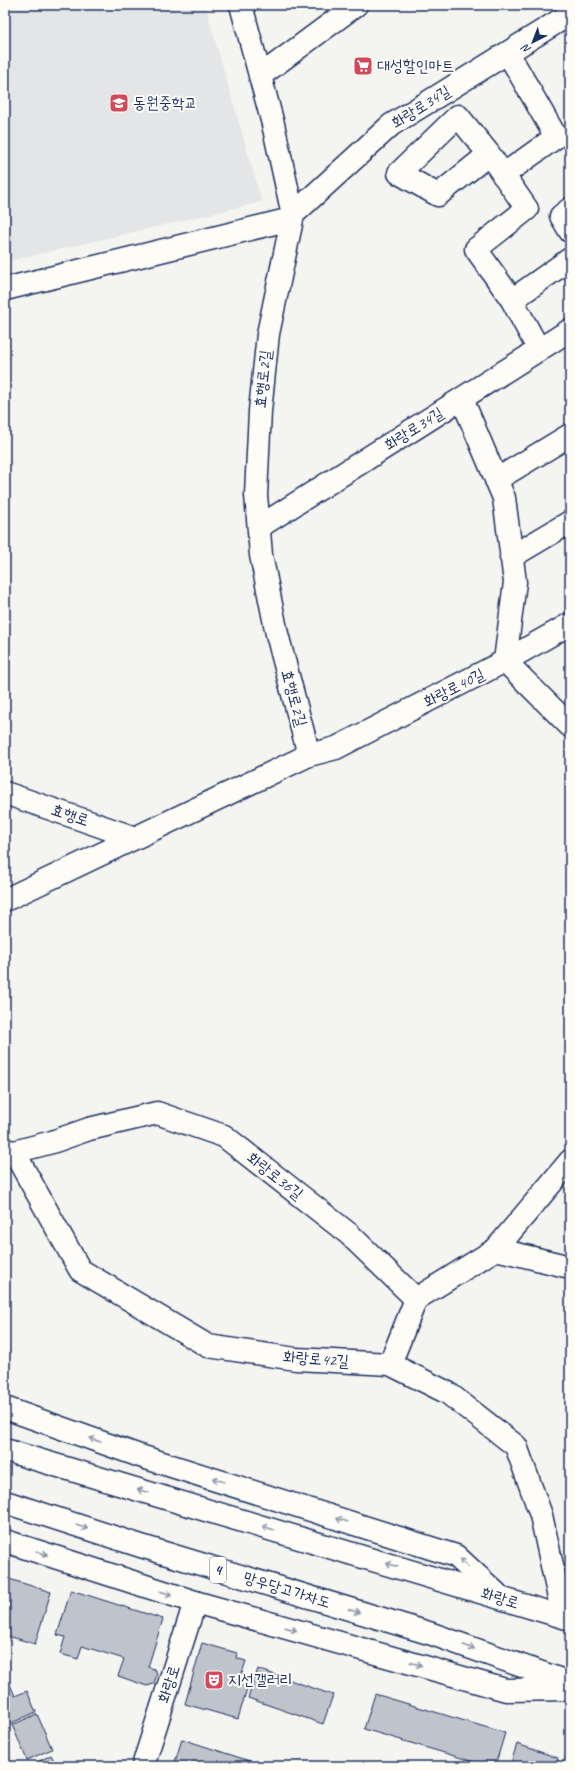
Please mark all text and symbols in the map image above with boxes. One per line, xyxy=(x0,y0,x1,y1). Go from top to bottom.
north arrow xyxy=(513,22,553,62)
text: N xyxy=(517,40,534,57)
supermarket icon: 대성할인마트 xyxy=(352,55,374,77)
place label: 대성할인마트 xyxy=(377,56,454,76)
street label: 화랑로34길 xyxy=(388,81,454,133)
school or university icon: 동원중학교 xyxy=(108,92,130,114)
place label: 동원중학교 xyxy=(133,93,197,113)
street label: 효행로2길 xyxy=(250,349,276,409)
street label: 화랑로34길 xyxy=(381,403,447,455)
street label: 화랑로40길 xyxy=(420,664,488,712)
street label: 효행로2길 xyxy=(277,667,311,729)
street label: 효행로 xyxy=(48,799,92,831)
street label: 화랑로36길 xyxy=(243,1148,307,1204)
street label: 화랑로42길 xyxy=(282,1347,350,1371)
one-way arrow xyxy=(89,1435,101,1443)
one-way arrow xyxy=(212,1476,225,1483)
one-way arrow xyxy=(137,1487,150,1494)
one-way arrow xyxy=(336,1516,349,1523)
one-way arrow xyxy=(75,1524,88,1531)
one-way arrow xyxy=(261,1524,274,1531)
one-way arrow xyxy=(36,1550,48,1558)
road number: 4 xyxy=(210,1557,226,1583)
one-way arrow xyxy=(459,1558,469,1568)
one-way arrow xyxy=(386,1561,399,1568)
street label: 망우당고가차도 xyxy=(241,1567,333,1613)
street label: 화랑로 xyxy=(479,1583,521,1613)
one-way arrow xyxy=(159,1590,172,1597)
one-way arrow xyxy=(347,1607,359,1615)
one-way arrow xyxy=(284,1626,297,1633)
one-way arrow xyxy=(462,1644,474,1652)
one-way arrow xyxy=(409,1661,422,1669)
street label: 화랑로 xyxy=(154,1663,184,1705)
theatre icon: 지선갤러리 xyxy=(203,1669,225,1691)
place label: 지선갤러리 xyxy=(228,1670,292,1690)

